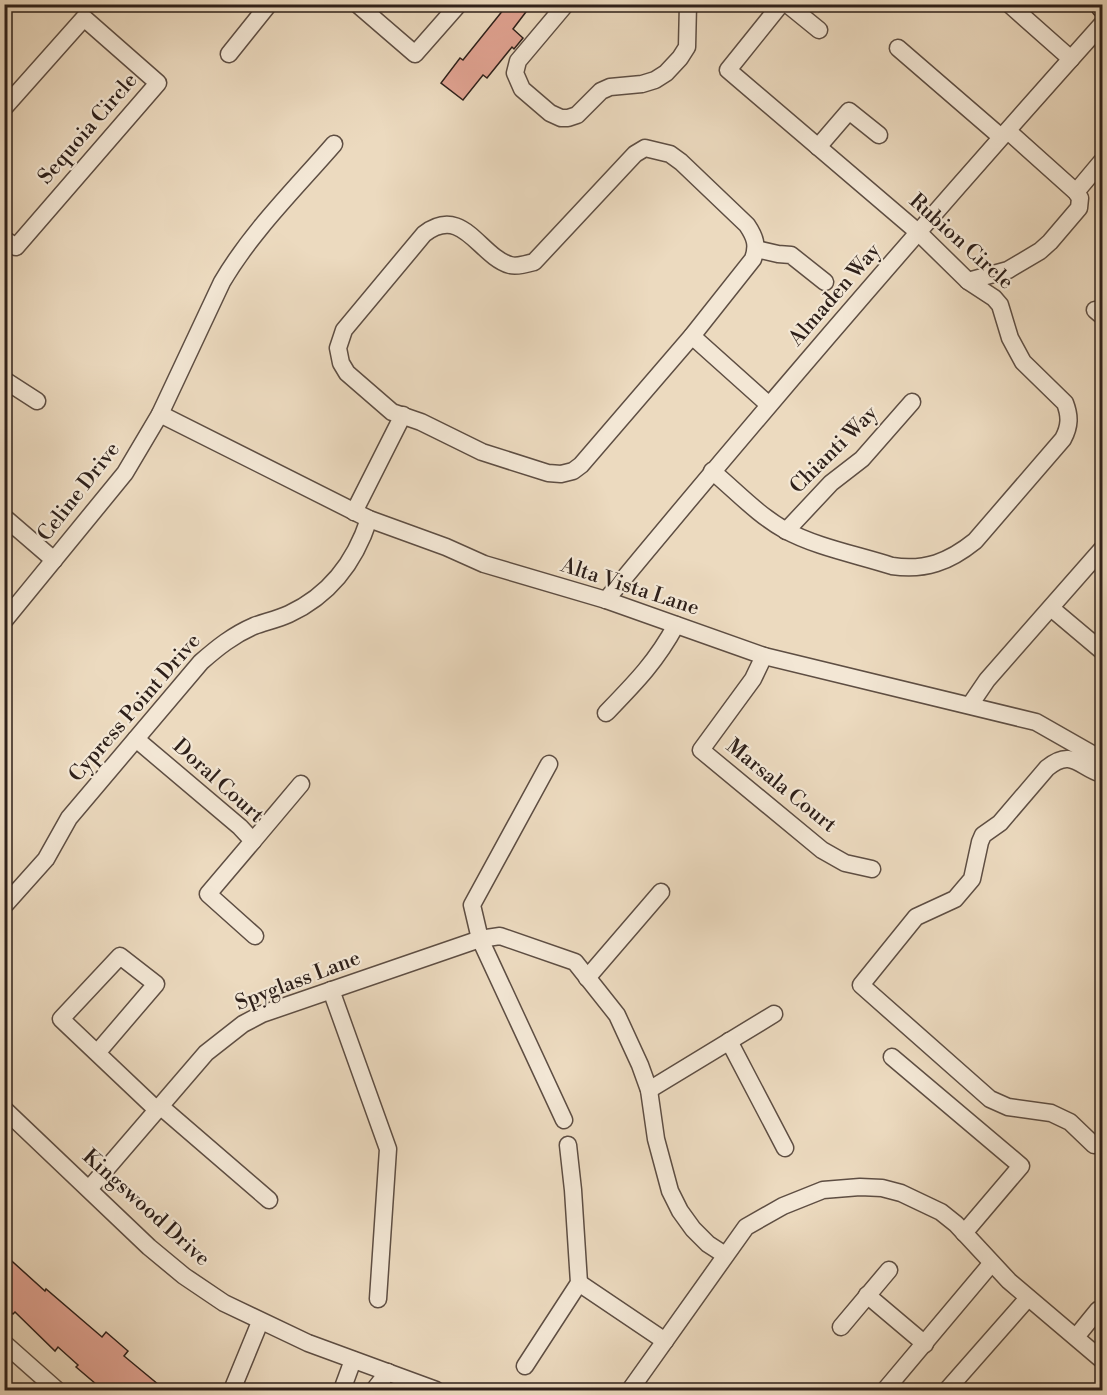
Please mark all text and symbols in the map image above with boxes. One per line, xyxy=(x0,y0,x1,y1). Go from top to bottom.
street label: Sequoia Circle xyxy=(33,68,143,190)
street label: Rubion Circle xyxy=(903,188,1019,296)
street label: Almaden Way xyxy=(783,238,887,352)
street label: Chianti Way xyxy=(784,400,884,500)
street label: Celine Drive xyxy=(32,437,126,547)
street label: Alta Vista Lane xyxy=(557,552,702,622)
street label: Cypress Point Drive xyxy=(64,629,206,787)
street label: Doral Court xyxy=(167,733,269,829)
street label: Marsala Court xyxy=(721,734,842,839)
street label: Spyglass Lane xyxy=(232,945,364,1017)
street label: Kingswood Drive xyxy=(77,1144,215,1272)

